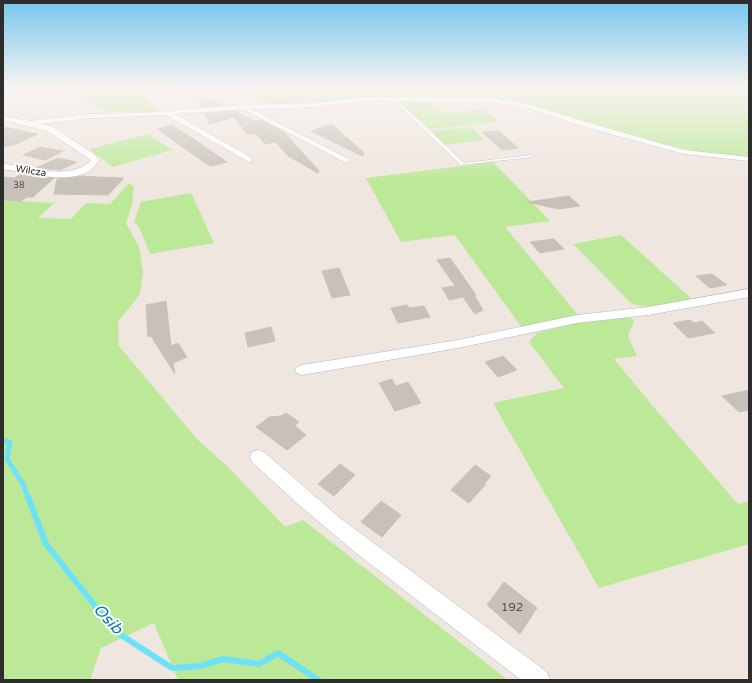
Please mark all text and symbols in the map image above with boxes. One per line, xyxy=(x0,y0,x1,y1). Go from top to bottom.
street label: Wilcza xyxy=(15,163,47,179)
house number: 38 xyxy=(13,180,25,191)
water label: Osib xyxy=(89,600,128,639)
house number: 192 xyxy=(501,600,523,614)

